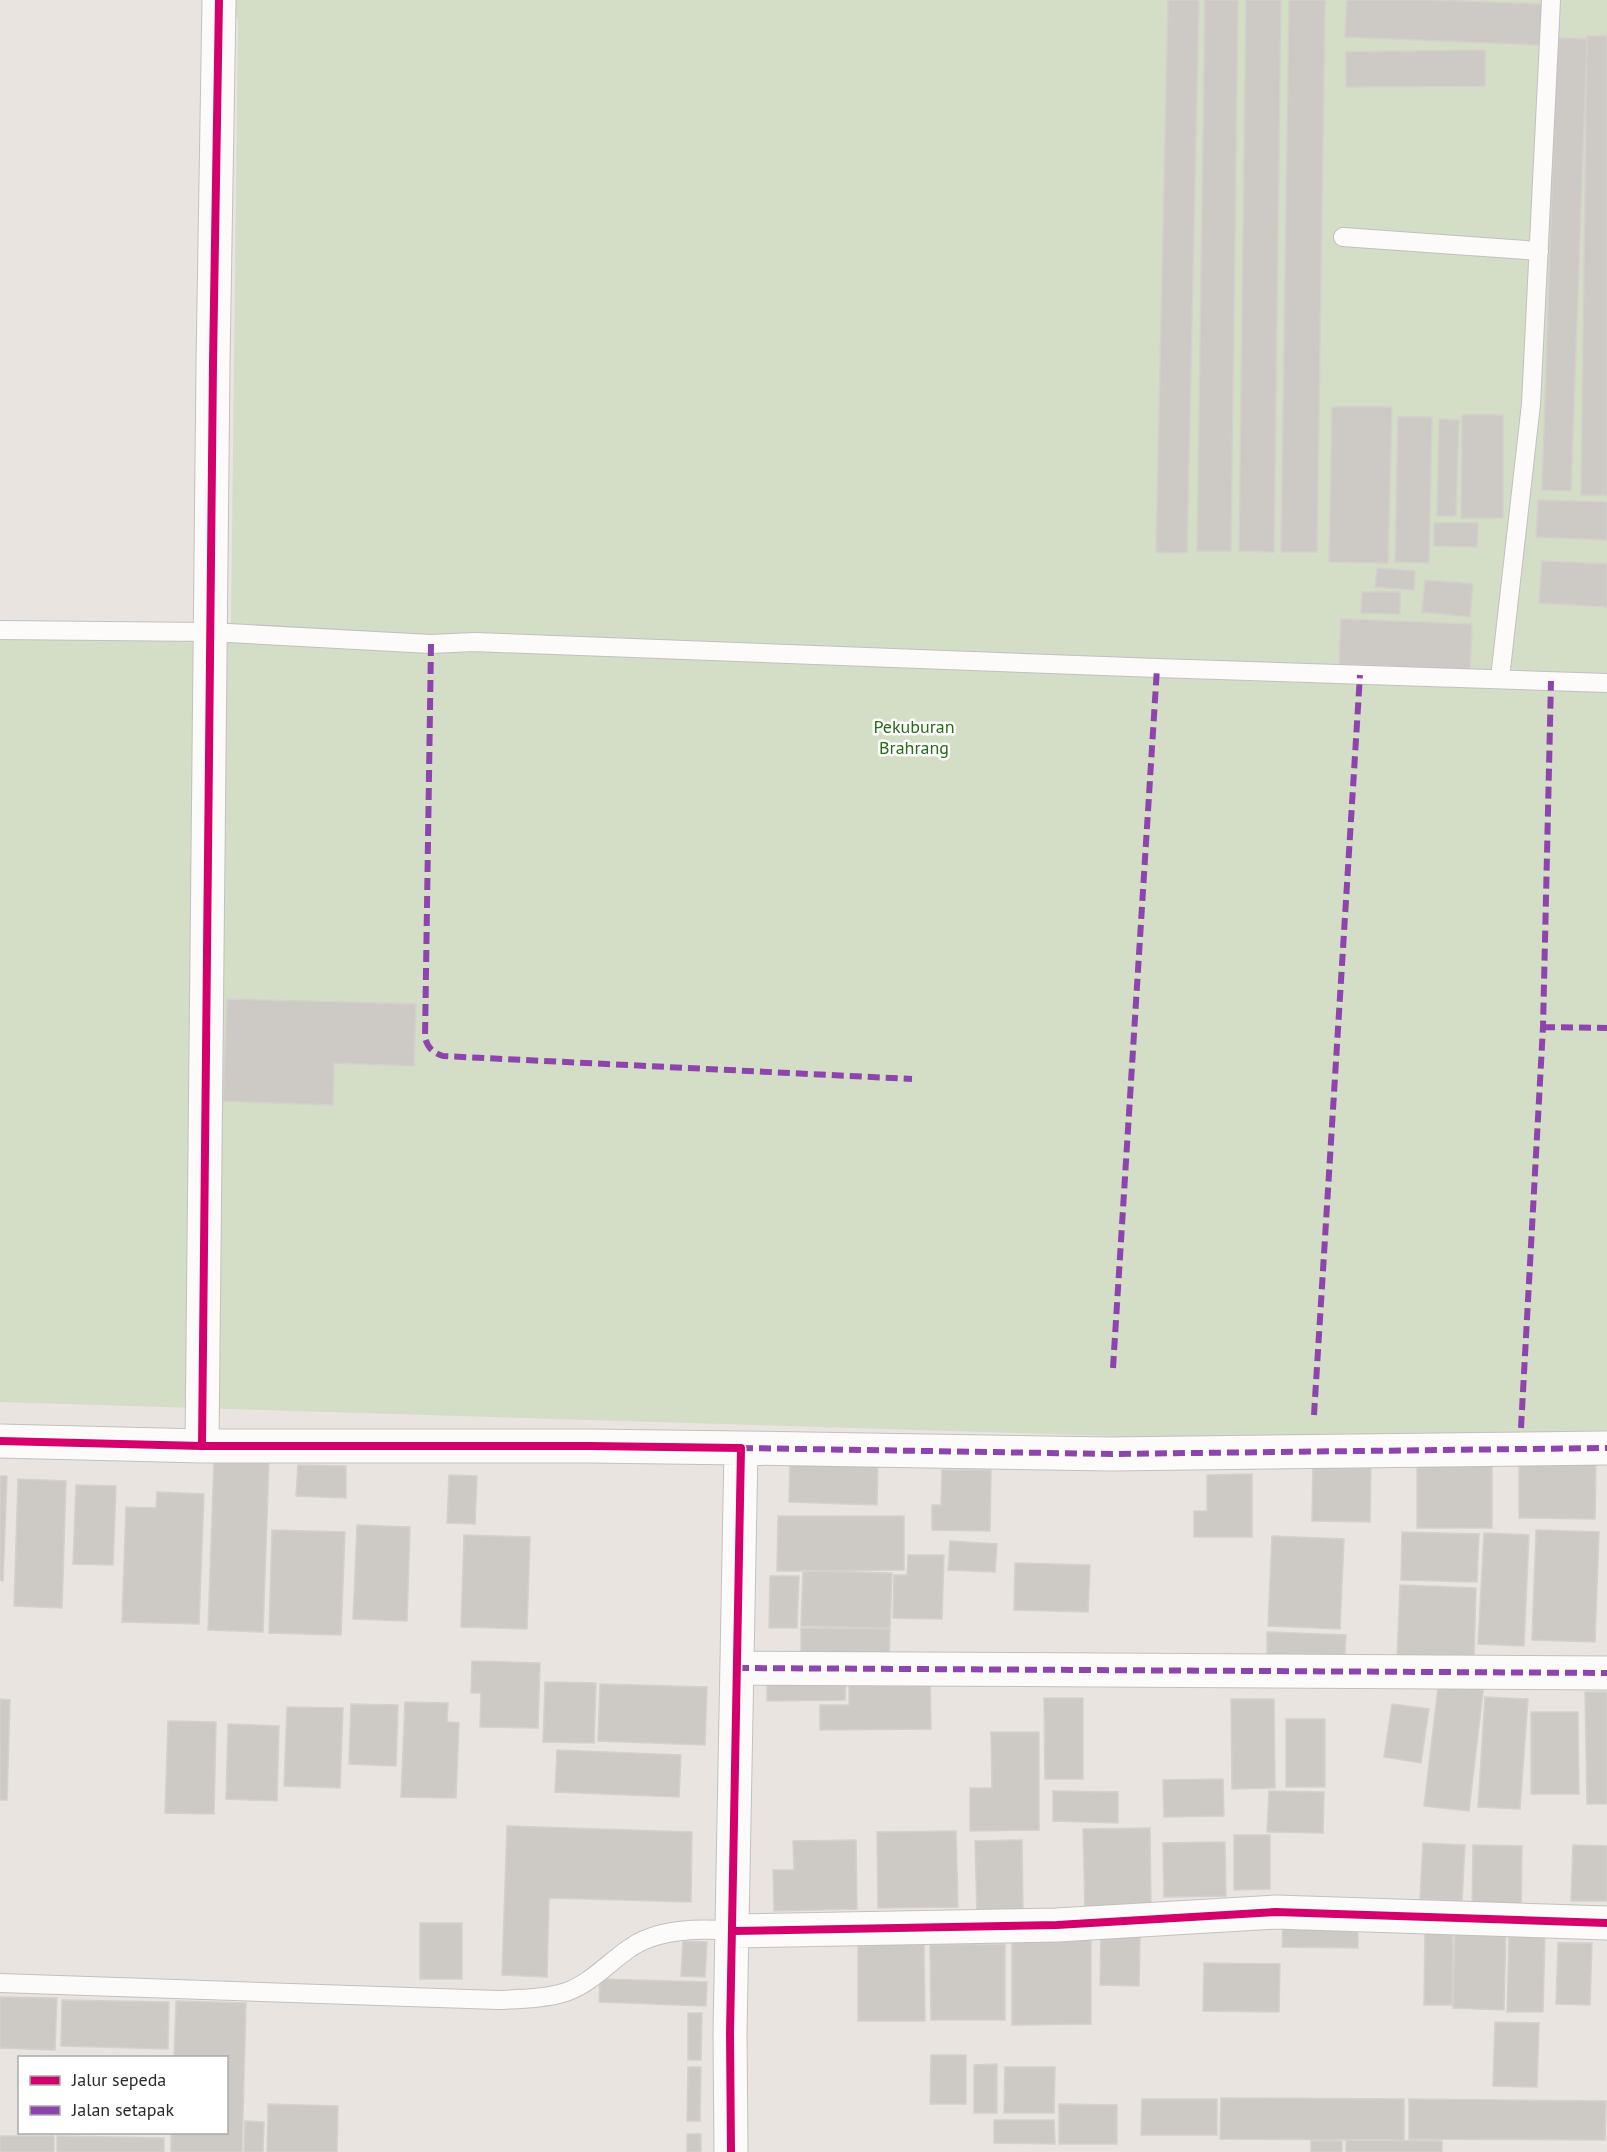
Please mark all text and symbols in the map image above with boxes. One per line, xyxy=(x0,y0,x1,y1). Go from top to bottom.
park label: Pekuburan Brahrang xyxy=(873,715,955,759)
legend xyxy=(18,2056,228,2134)
text: Jalur sepeda xyxy=(71,2068,166,2091)
text: Jalan setapak xyxy=(71,2098,174,2121)

